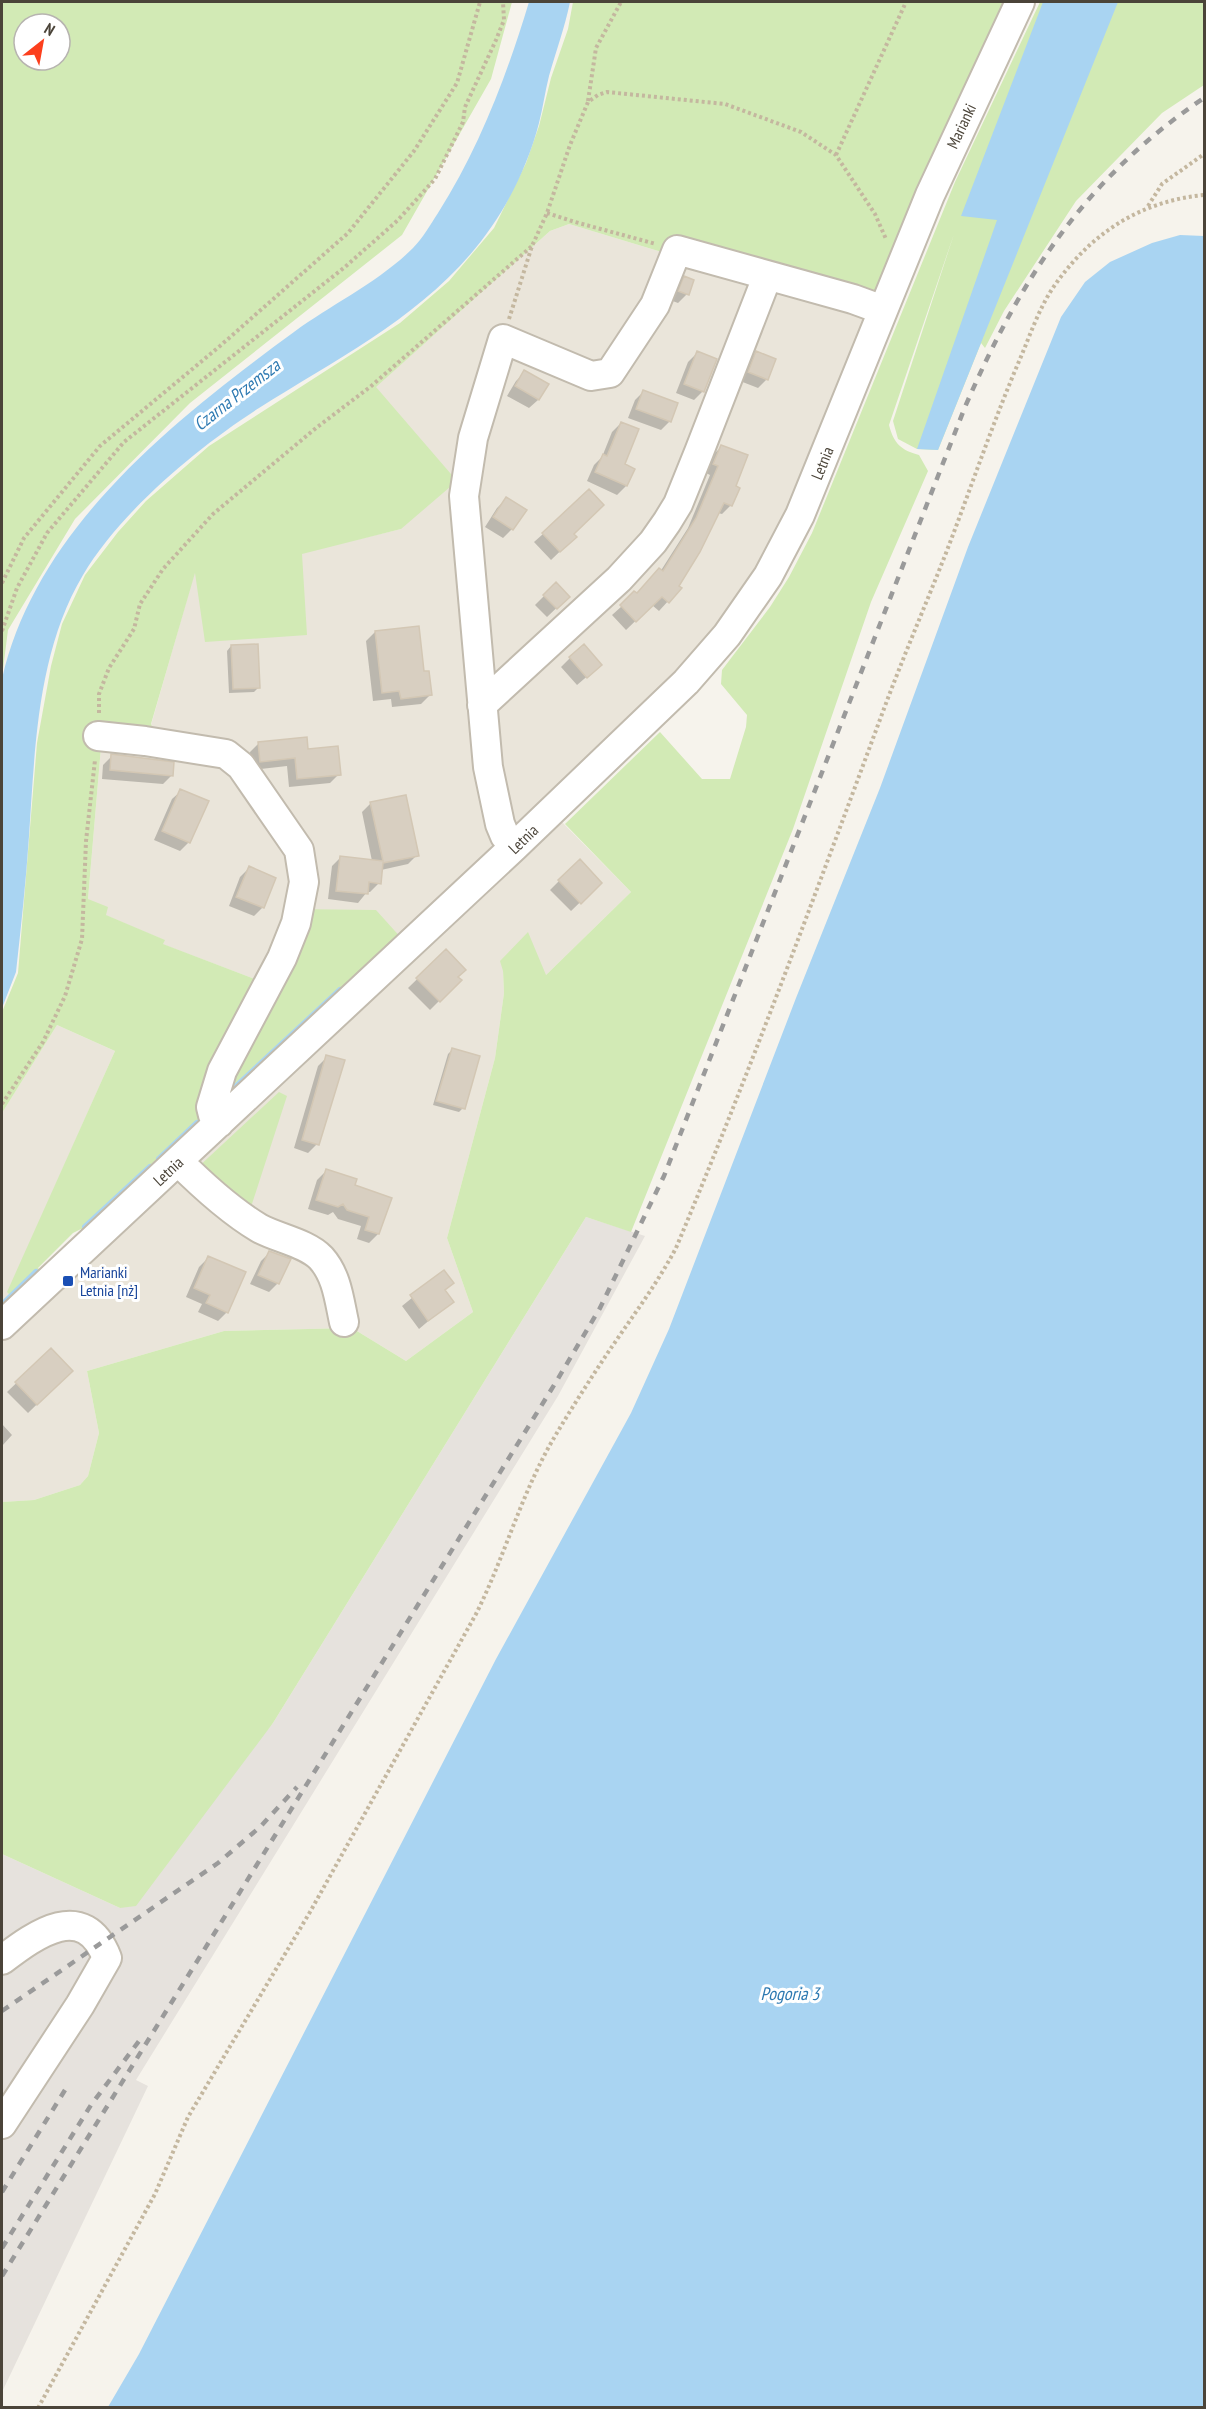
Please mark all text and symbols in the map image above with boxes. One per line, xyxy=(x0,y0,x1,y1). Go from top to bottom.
north arrow xyxy=(12,12,72,72)
text: N xyxy=(41,18,59,40)
street label: Marianki xyxy=(942,100,980,152)
water label: Czarna Przemsza xyxy=(189,353,285,435)
street label: Letnia xyxy=(806,444,838,482)
street label: Letnia xyxy=(504,820,542,858)
street label: Letnia xyxy=(149,1152,187,1190)
place label: Marianki Letnia [nż] xyxy=(80,1262,138,1300)
marker: Marianki Letnia [nż] xyxy=(61,1274,75,1288)
water label: Pogoria 3 xyxy=(761,1982,821,2005)

